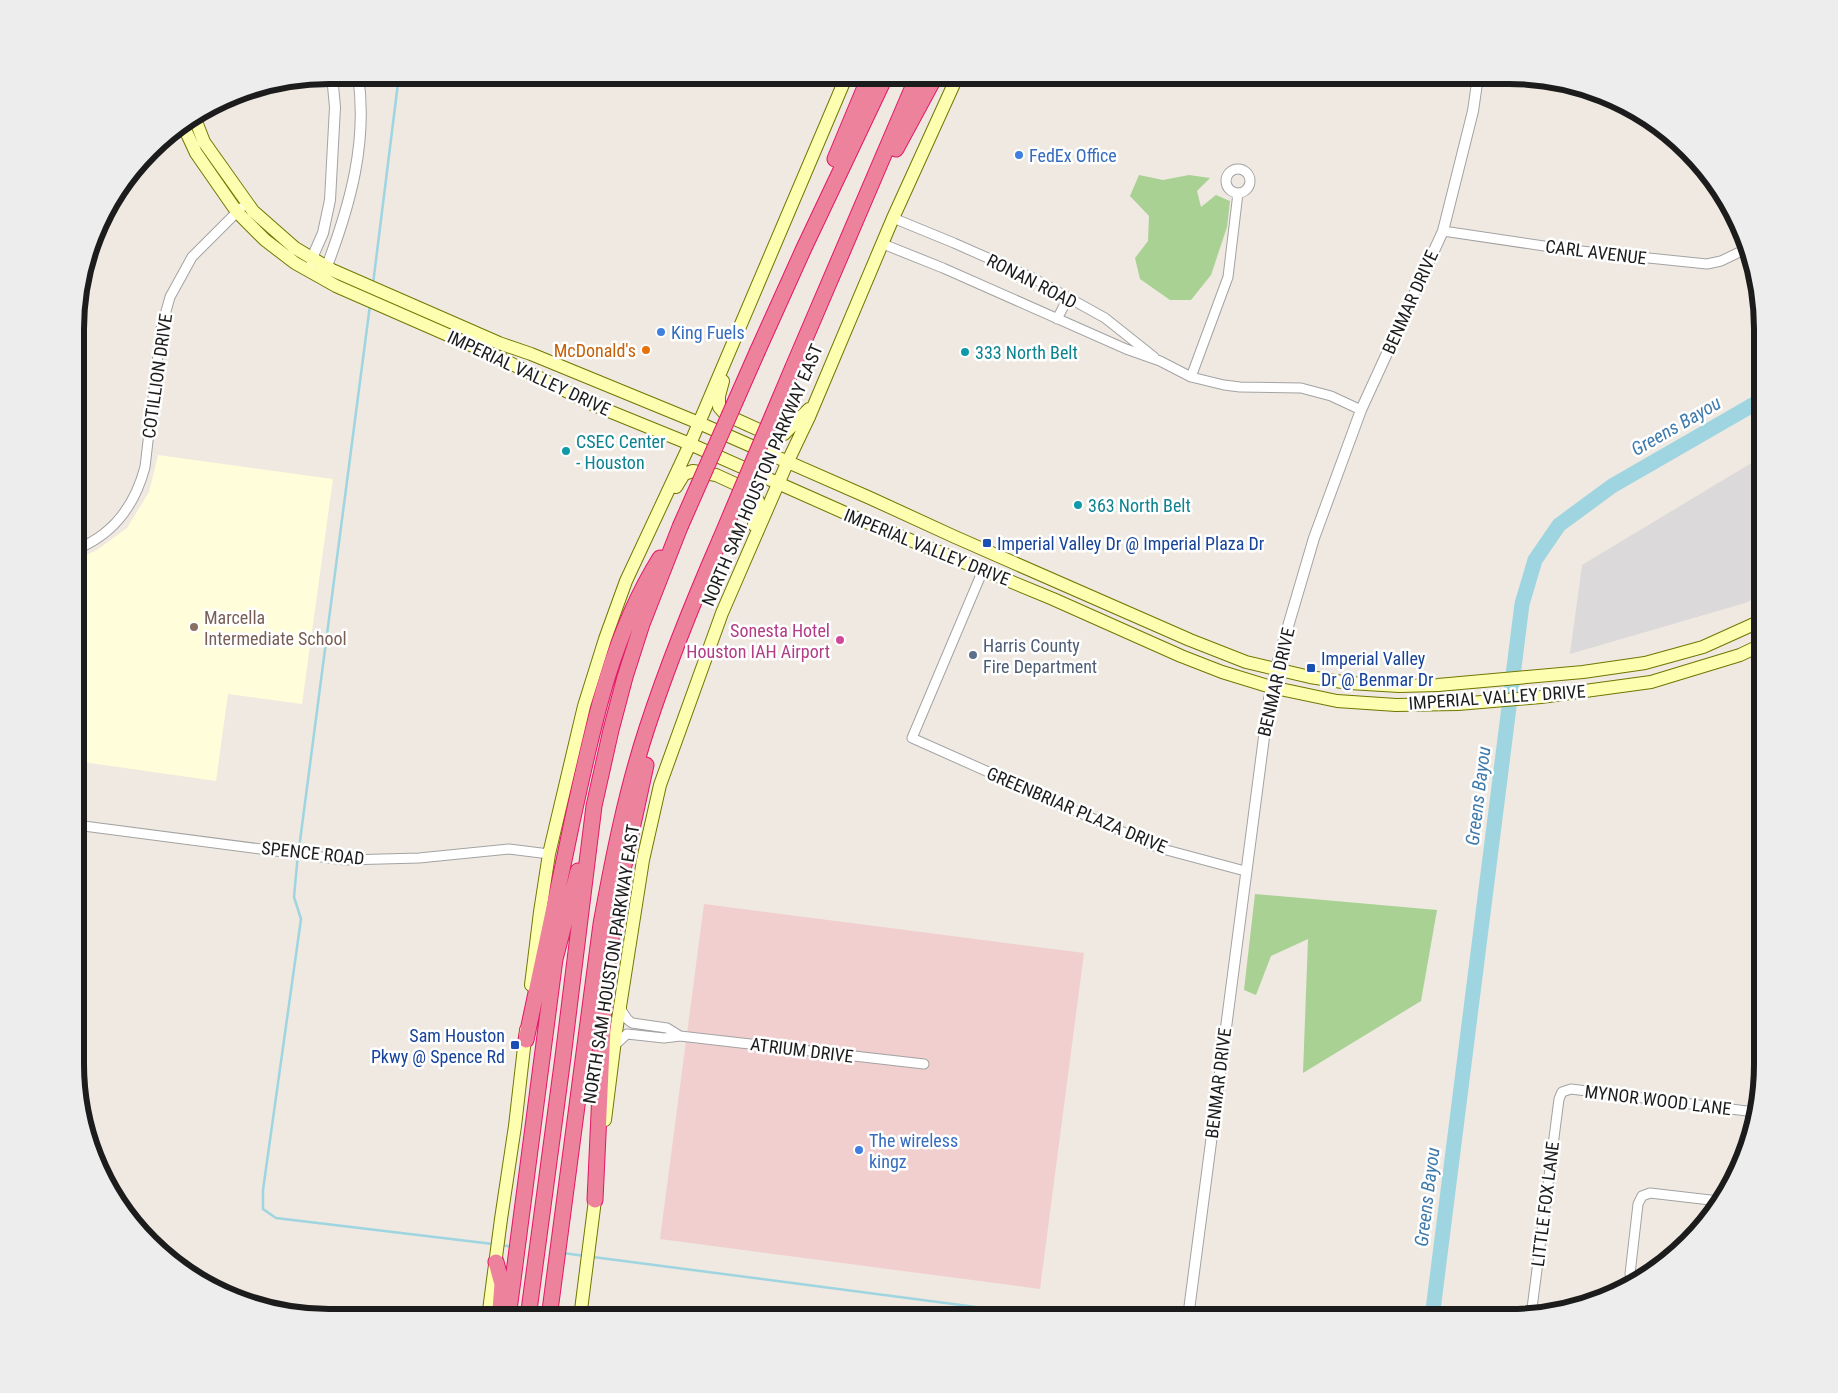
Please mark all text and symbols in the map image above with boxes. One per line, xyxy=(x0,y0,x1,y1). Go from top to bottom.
place label: FedEx Office xyxy=(1029,145,1117,166)
marker: FedEx Office xyxy=(1013,149,1025,161)
street label: CARL AVENUE xyxy=(1544,235,1648,269)
street label: BENMAR DRIVE xyxy=(1378,247,1442,357)
street label: RONAN ROAD xyxy=(983,249,1081,313)
street label: COTILLION DRIVE xyxy=(138,312,176,440)
place label: King Fuels xyxy=(671,322,745,343)
street label: IMPERIAL VALLEY DRIVE xyxy=(444,326,614,420)
marker: King Fuels xyxy=(655,326,667,338)
place label: McDonald's xyxy=(554,340,636,361)
street label: NORTH SAM HOUSTON PARKWAY EAST xyxy=(697,341,827,609)
place label: 333 North Belt xyxy=(975,342,1078,363)
marker: McDonald's xyxy=(640,344,652,356)
marker: 333 North Belt xyxy=(959,346,971,358)
water label: Greens Bayou xyxy=(1627,391,1725,461)
place label: CSEC Center - Houston xyxy=(576,431,666,473)
marker: CSEC Center - Houston xyxy=(560,445,572,457)
place label: 363 North Belt xyxy=(1088,495,1191,516)
marker: 363 North Belt xyxy=(1072,499,1084,511)
street label: IMPERIAL VALLEY DRIVE xyxy=(841,504,1013,590)
place label: Imperial Valley Dr @ Imperial Plaza Dr xyxy=(997,533,1265,554)
marker: Imperial Valley Dr @ Imperial Plaza Dr xyxy=(981,537,993,549)
place label: Marcella Intermediate School xyxy=(204,607,347,649)
place label: Sonesta Hotel Houston IAH Airport xyxy=(686,620,830,662)
marker: Marcella Intermediate School xyxy=(188,621,200,633)
street label: BENMAR DRIVE xyxy=(1253,625,1299,739)
marker: Sonesta Hotel Houston IAH Airport xyxy=(834,634,846,646)
place label: Harris County Fire Department xyxy=(983,635,1097,677)
place label: Imperial Valley Dr @ Benmar Dr xyxy=(1321,648,1434,690)
marker: Harris County Fire Department xyxy=(967,649,979,661)
marker: Imperial Valley Dr @ Benmar Dr xyxy=(1305,662,1317,674)
street label: IMPERIAL VALLEY DRIVE xyxy=(1408,680,1586,714)
water label: Greens Bayou xyxy=(1461,745,1496,847)
street label: GREENBRIAR PLAZA DRIVE xyxy=(984,762,1170,858)
street label: NORTH SAM HOUSTON PARKWAY EAST xyxy=(579,823,643,1105)
street label: SPENCE ROAD xyxy=(260,837,366,869)
place label: Sam Houston Pkwy @ Spence Rd xyxy=(371,1025,505,1067)
street label: BENMAR DRIVE xyxy=(1201,1027,1235,1139)
street label: ATRIUM DRIVE xyxy=(749,1033,855,1067)
marker: Sam Houston Pkwy @ Spence Rd xyxy=(509,1039,521,1051)
street label: MYNOR WOOD LANE xyxy=(1584,1081,1732,1119)
place label: The wireless kingz xyxy=(869,1130,958,1172)
street label: LITTLE FOX LANE xyxy=(1527,1140,1563,1268)
marker: The wireless kingz xyxy=(853,1144,865,1156)
water label: Greens Bayou xyxy=(1410,1146,1445,1248)

